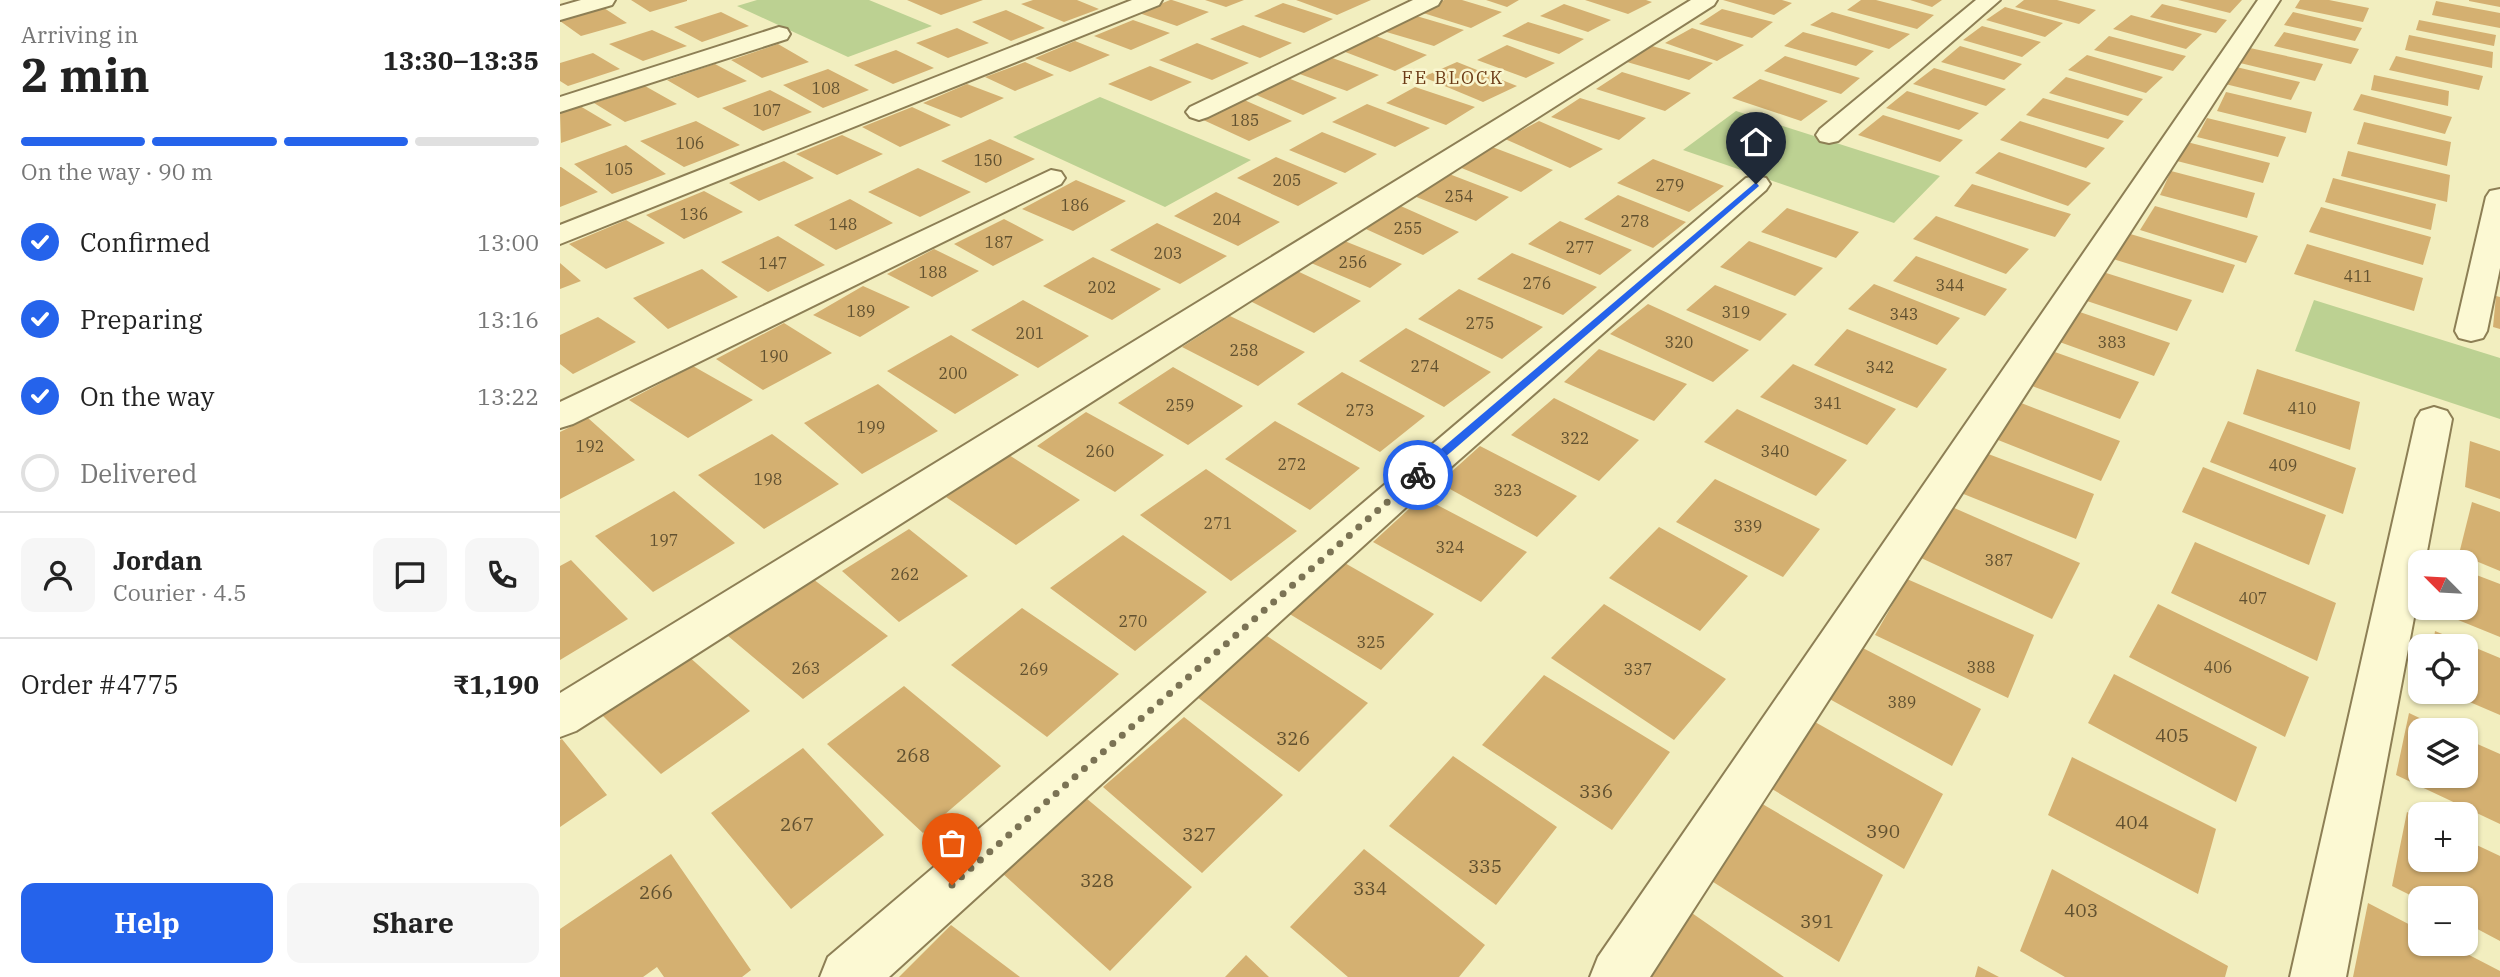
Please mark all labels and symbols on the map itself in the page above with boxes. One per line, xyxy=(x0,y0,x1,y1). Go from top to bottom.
district label: FE BLOCK xyxy=(1402,66,1504,89)
house number: 108 xyxy=(812,78,840,98)
house number: 107 xyxy=(753,100,781,120)
house number: 185 xyxy=(1231,110,1259,130)
pin xyxy=(1726,112,1786,184)
house number: 106 xyxy=(676,133,704,153)
house number: 150 xyxy=(974,150,1002,170)
house number: 105 xyxy=(605,159,633,179)
house number: 205 xyxy=(1273,170,1301,190)
house number: 279 xyxy=(1656,175,1684,195)
house number: 254 xyxy=(1445,186,1473,206)
house number: 186 xyxy=(1061,195,1089,215)
house number: 136 xyxy=(680,204,708,224)
house number: 204 xyxy=(1213,209,1241,229)
house number: 278 xyxy=(1621,211,1649,231)
house number: 148 xyxy=(829,214,857,234)
house number: 255 xyxy=(1394,218,1422,238)
house number: 187 xyxy=(985,232,1013,252)
house number: 277 xyxy=(1566,237,1594,257)
house number: 203 xyxy=(1154,243,1182,263)
house number: 256 xyxy=(1339,252,1367,272)
house number: 147 xyxy=(759,253,787,273)
house number: 188 xyxy=(919,262,947,282)
house number: 411 xyxy=(2344,266,2372,286)
house number: 276 xyxy=(1523,273,1551,293)
house number: 344 xyxy=(1936,275,1964,295)
house number: 202 xyxy=(1088,277,1116,297)
house number: 189 xyxy=(847,301,875,321)
house number: 319 xyxy=(1722,302,1750,322)
house number: 343 xyxy=(1890,304,1918,324)
house number: 275 xyxy=(1466,313,1494,333)
house number: 201 xyxy=(1016,323,1044,343)
house number: 320 xyxy=(1665,332,1693,352)
house number: 383 xyxy=(2098,332,2126,352)
house number: 258 xyxy=(1230,340,1258,360)
house number: 190 xyxy=(760,346,788,366)
house number: 274 xyxy=(1411,356,1439,376)
house number: 342 xyxy=(1866,357,1894,377)
house number: 200 xyxy=(939,363,967,383)
house number: 341 xyxy=(1814,393,1842,413)
house number: 259 xyxy=(1166,395,1194,415)
house number: 410 xyxy=(2288,398,2316,418)
house number: 273 xyxy=(1346,400,1374,420)
house number: 199 xyxy=(857,417,885,437)
house number: 322 xyxy=(1561,428,1589,448)
house number: 192 xyxy=(576,436,604,456)
courier xyxy=(1383,440,1453,510)
house number: 260 xyxy=(1086,441,1114,461)
house number: 340 xyxy=(1761,441,1789,461)
house number: 272 xyxy=(1278,454,1306,474)
house number: 409 xyxy=(2269,455,2297,475)
house number: 198 xyxy=(754,469,782,489)
house number: 323 xyxy=(1494,480,1522,500)
house number: 271 xyxy=(1204,513,1232,533)
house number: 339 xyxy=(1734,516,1762,536)
house number: 197 xyxy=(650,530,678,550)
house number: 324 xyxy=(1436,537,1464,557)
house number: 387 xyxy=(1985,550,2013,570)
north arrow xyxy=(2408,550,2478,620)
house number: 262 xyxy=(891,564,919,584)
house number: 407 xyxy=(2239,588,2267,608)
house number: 270 xyxy=(1119,611,1147,631)
house number: 325 xyxy=(1357,632,1385,652)
house number: 388 xyxy=(1967,657,1995,677)
house number: 406 xyxy=(2204,657,2232,677)
house number: 263 xyxy=(792,658,820,678)
house number: 269 xyxy=(1020,659,1048,679)
house number: 337 xyxy=(1624,659,1652,679)
house number: 389 xyxy=(1888,692,1916,712)
house number: 405 xyxy=(2155,723,2189,747)
house number: 326 xyxy=(1276,726,1310,750)
house number: 268 xyxy=(896,743,930,767)
house number: 336 xyxy=(1579,779,1613,803)
house number: 404 xyxy=(2115,810,2149,834)
house number: 267 xyxy=(780,812,814,836)
pin xyxy=(922,813,982,885)
house number: 390 xyxy=(1866,819,1900,843)
house number: 327 xyxy=(1182,822,1216,846)
house number: 335 xyxy=(1468,854,1502,878)
house number: 328 xyxy=(1080,868,1114,892)
house number: 334 xyxy=(1353,876,1387,900)
house number: 266 xyxy=(639,880,673,904)
house number: 403 xyxy=(2064,898,2098,922)
house number: 391 xyxy=(1800,909,1834,933)

